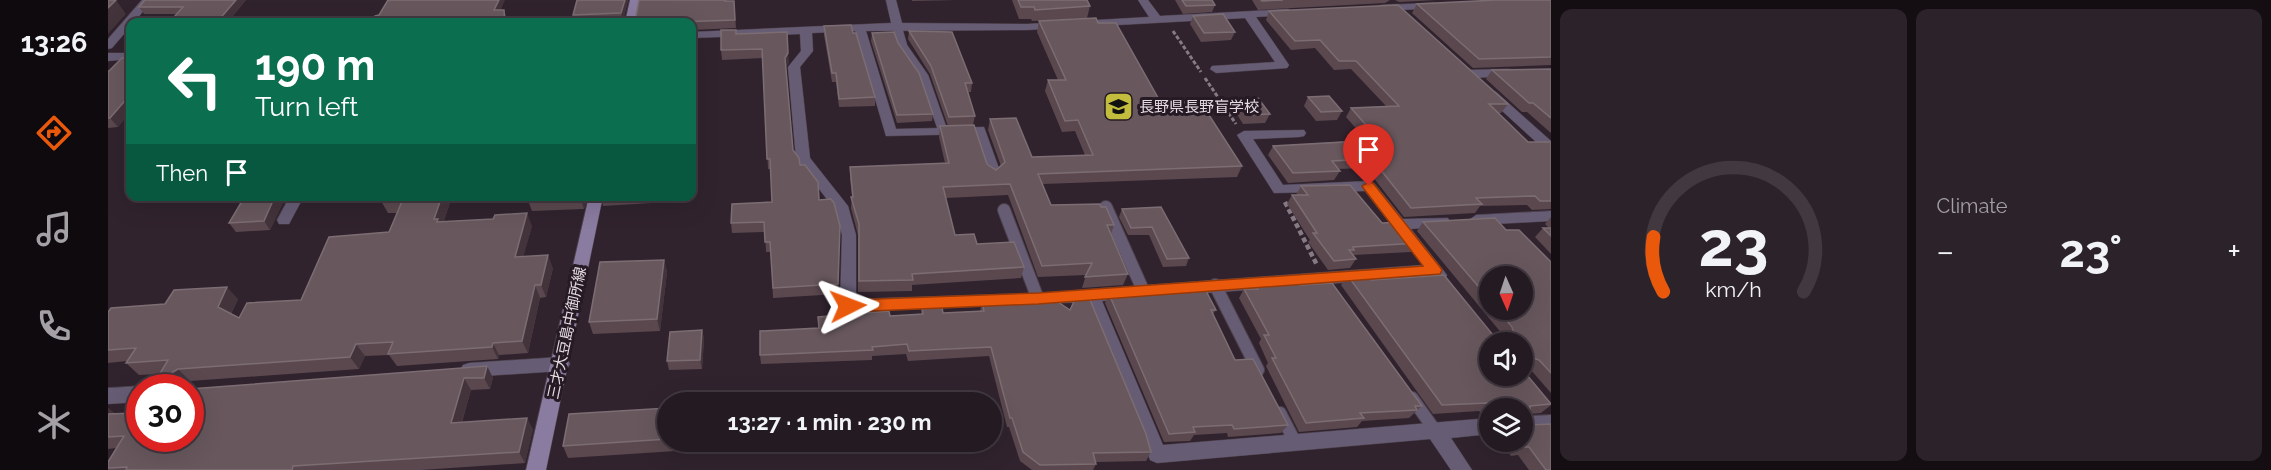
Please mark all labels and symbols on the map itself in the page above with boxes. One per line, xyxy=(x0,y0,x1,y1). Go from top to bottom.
school or university icon: 長野県長野盲学校 xyxy=(1102,91,1134,123)
place label: 長野県長野盲学校 xyxy=(1139,98,1259,116)
pin xyxy=(1343,124,1394,186)
street label: 三才大豆島中御所線 xyxy=(544,265,590,401)
north arrow xyxy=(1479,266,1533,320)
position arrow xyxy=(816,274,880,338)
speed limit sign: 30 xyxy=(126,374,204,452)

